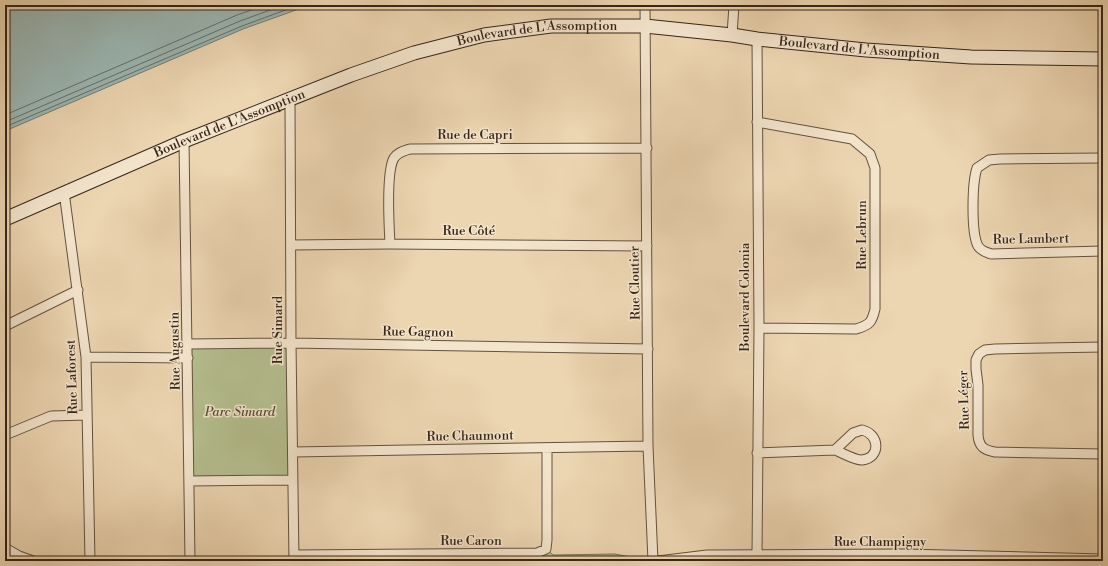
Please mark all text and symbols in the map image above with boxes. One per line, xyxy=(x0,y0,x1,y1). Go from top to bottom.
street label: Boulevard de L'Assomption xyxy=(454,18,618,50)
street label: Boulevard de L'Assomption xyxy=(777,33,941,63)
street label: Boulevard de L'Assomption xyxy=(151,86,308,162)
street label: Rue de Capri xyxy=(437,127,513,143)
street label: Rue Lebrun xyxy=(854,200,870,270)
street label: Rue Côté xyxy=(443,223,496,239)
street label: Rue Lambert xyxy=(992,230,1070,248)
street label: Boulevard Colonia xyxy=(737,242,753,352)
street label: Rue Cloutier xyxy=(626,245,644,320)
street label: Rue Simard xyxy=(270,295,286,364)
street label: Rue Augustin xyxy=(166,311,184,390)
street label: Rue Gagnon xyxy=(382,323,454,341)
street label: Rue Laforest xyxy=(63,339,81,415)
street label: Rue Léger xyxy=(955,370,973,430)
park label: Parc Simard xyxy=(204,404,276,420)
street label: Rue Chaumont xyxy=(426,427,514,445)
street label: Rue Caron xyxy=(440,533,502,549)
street label: Rue Champigny xyxy=(834,534,927,550)

